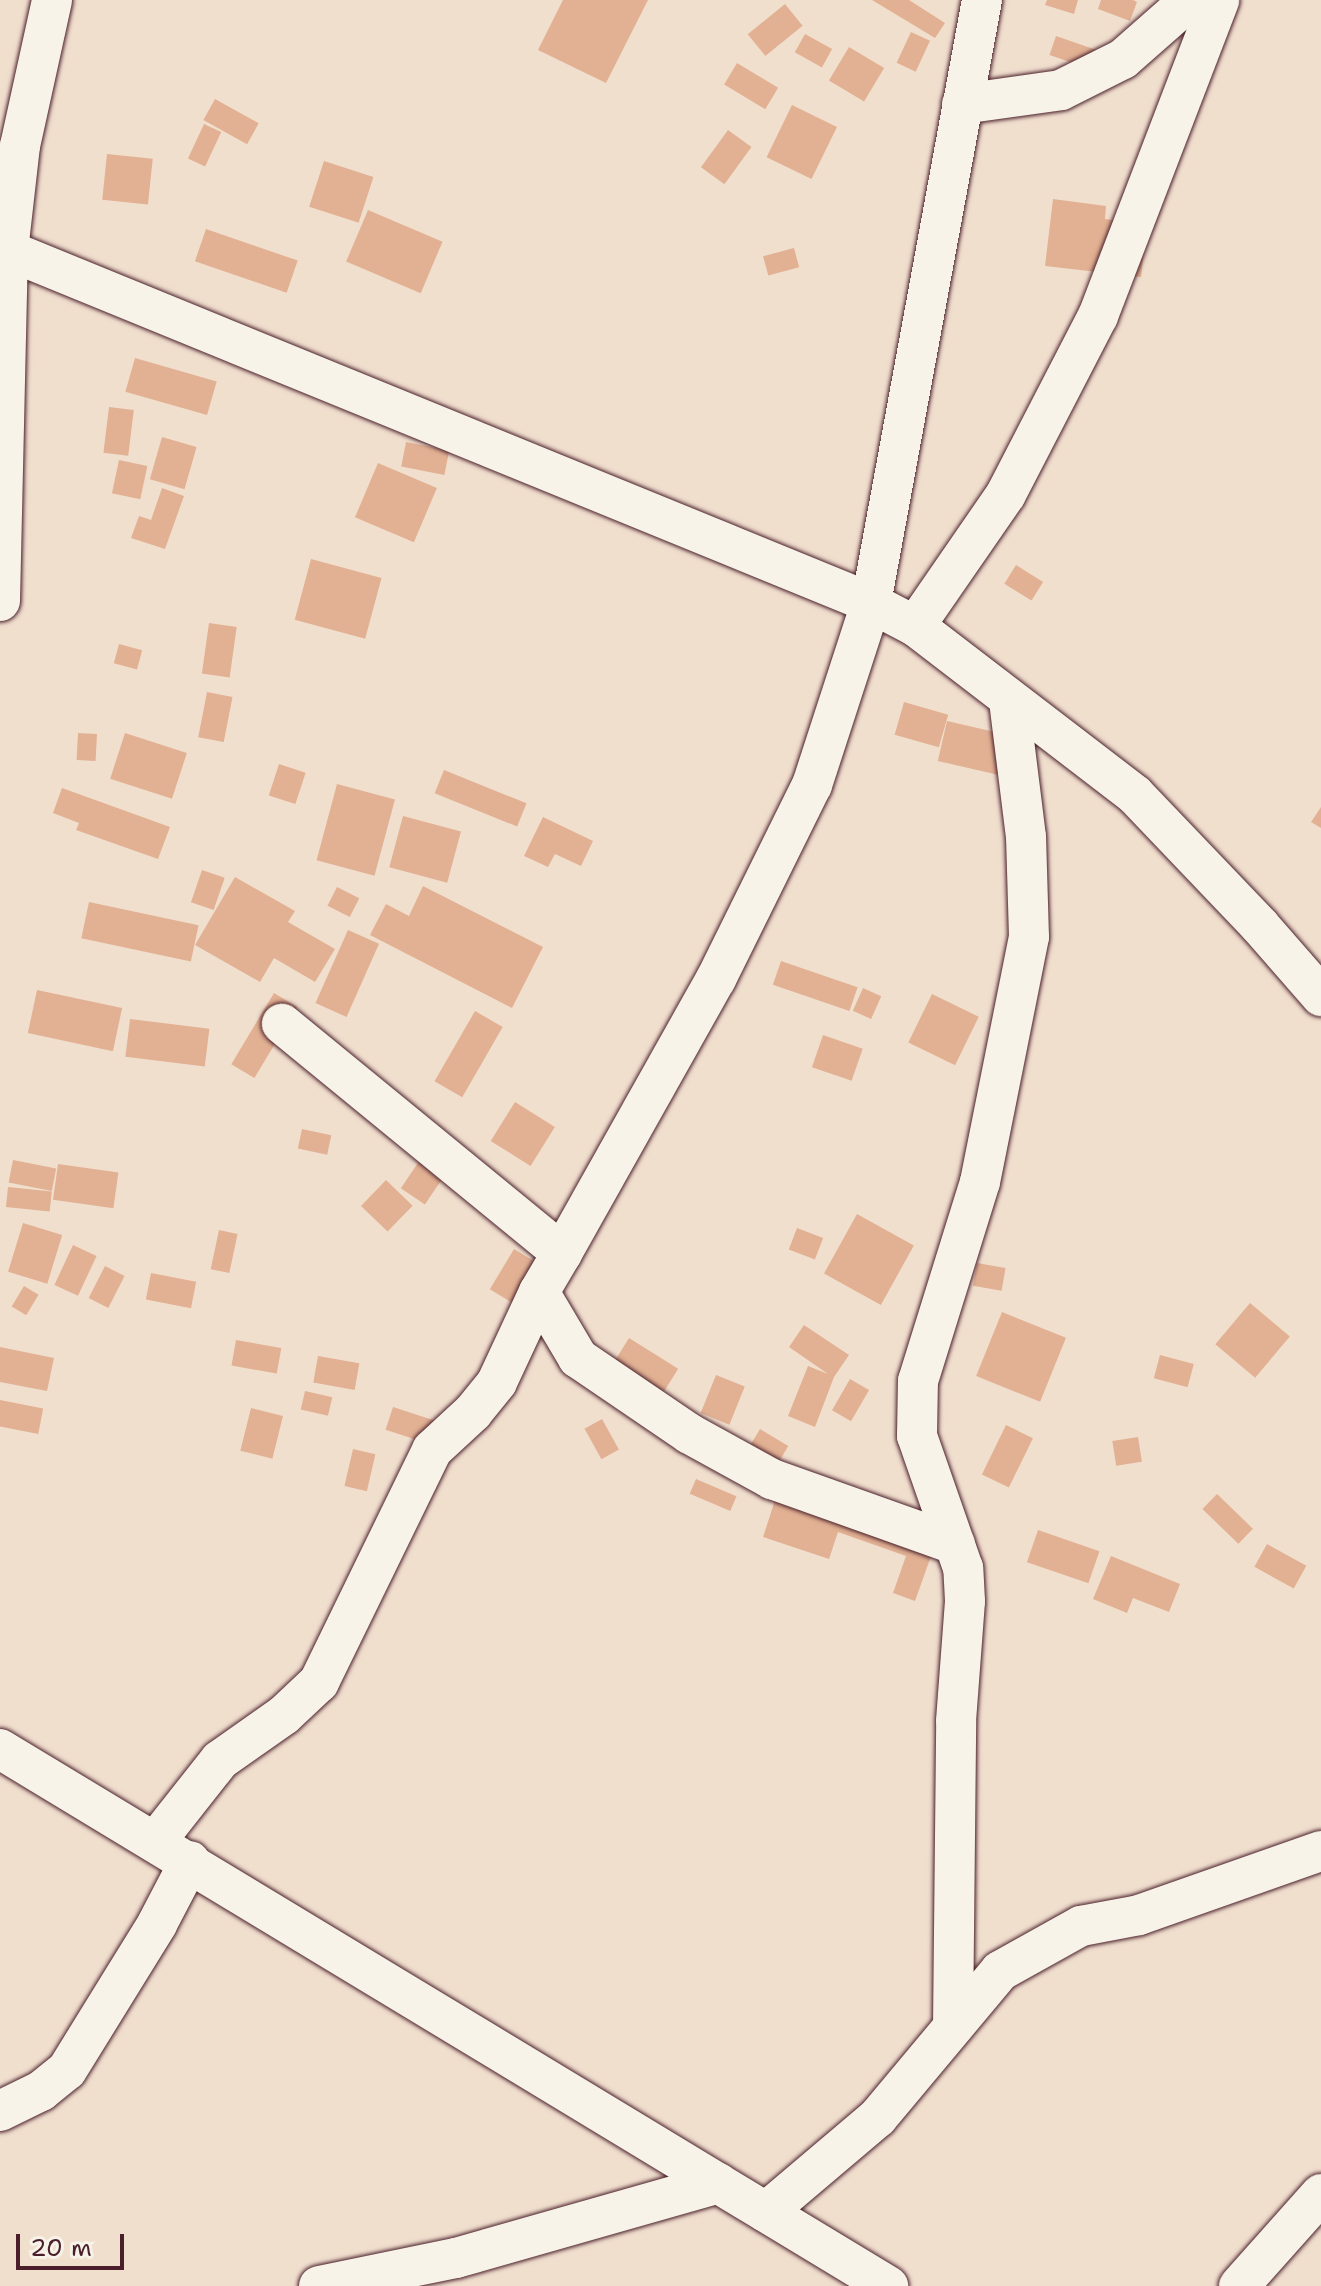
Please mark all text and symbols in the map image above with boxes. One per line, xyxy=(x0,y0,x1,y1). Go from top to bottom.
scale bar xyxy=(20,2218,128,2268)
text: 20 m xyxy=(30,2232,92,2264)

